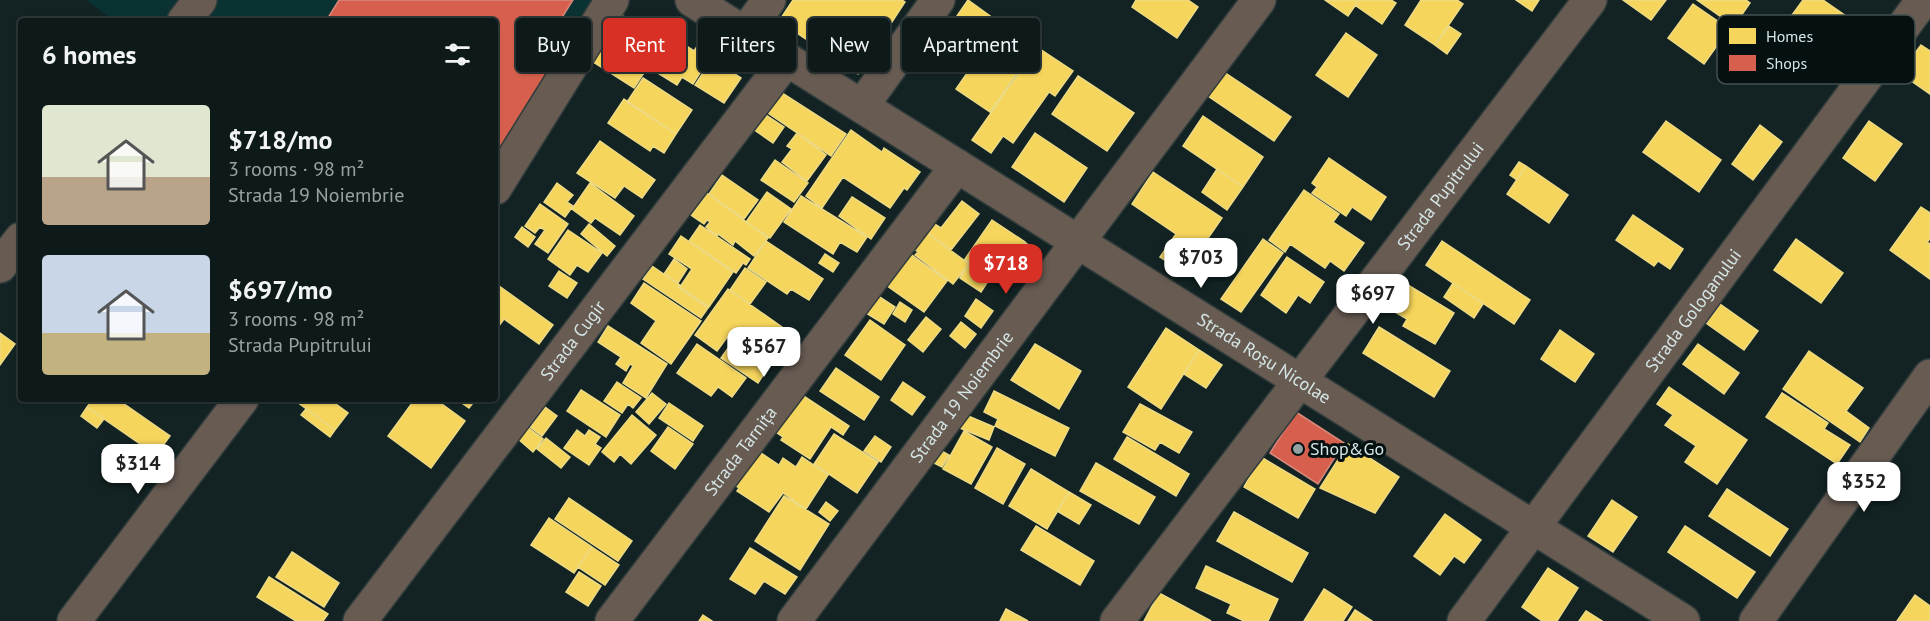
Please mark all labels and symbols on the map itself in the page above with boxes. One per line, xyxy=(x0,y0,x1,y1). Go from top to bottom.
legend xyxy=(1717,15,1915,84)
text: Homes xyxy=(1766,26,1813,46)
text: Shops xyxy=(1766,53,1807,73)
street label: Strada Pupitrului xyxy=(1392,137,1489,254)
pin: $703 xyxy=(1165,238,1237,289)
pin: $718 xyxy=(970,244,1042,295)
street label: Strada Gologanului xyxy=(1640,244,1746,377)
pin: $697 xyxy=(1337,274,1409,325)
street label: Strada Cugir xyxy=(535,296,610,385)
street label: Strada Roșu Nicolae xyxy=(1193,308,1335,408)
street label: Strada 19 Noiembrie xyxy=(905,326,1018,467)
pin: $567 xyxy=(728,327,800,378)
street label: Strada Tarnița xyxy=(699,402,782,500)
place label: Shop&Go xyxy=(1310,437,1384,460)
marker: Shop&Go xyxy=(1291,442,1305,456)
pin: $314 xyxy=(102,444,174,495)
pin: $352 xyxy=(1828,462,1900,513)

